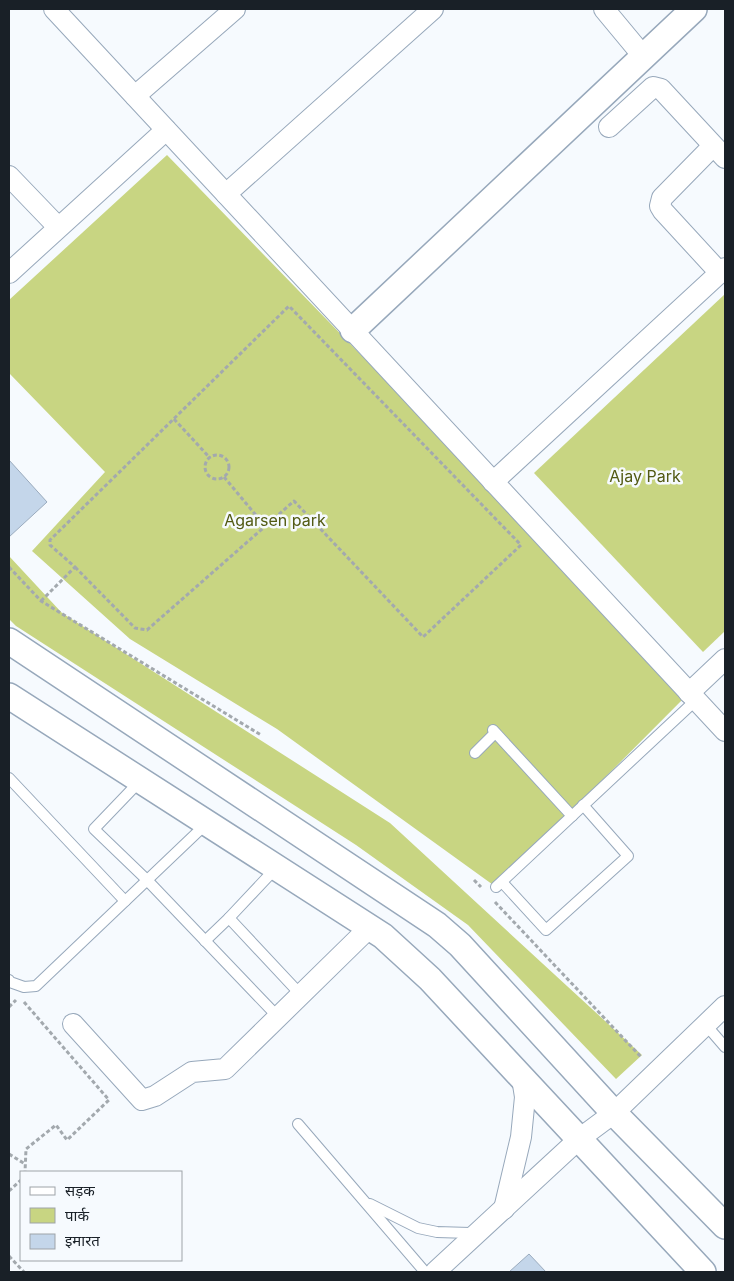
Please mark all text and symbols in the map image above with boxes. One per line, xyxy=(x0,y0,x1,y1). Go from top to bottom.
park label: Ajay Park xyxy=(609,466,681,486)
park label: Agarsen park xyxy=(224,510,326,530)
legend xyxy=(20,1171,182,1261)
text: सड़क xyxy=(65,1181,95,1200)
text: पार्क xyxy=(65,1206,89,1225)
text: इमारत xyxy=(65,1231,100,1250)

